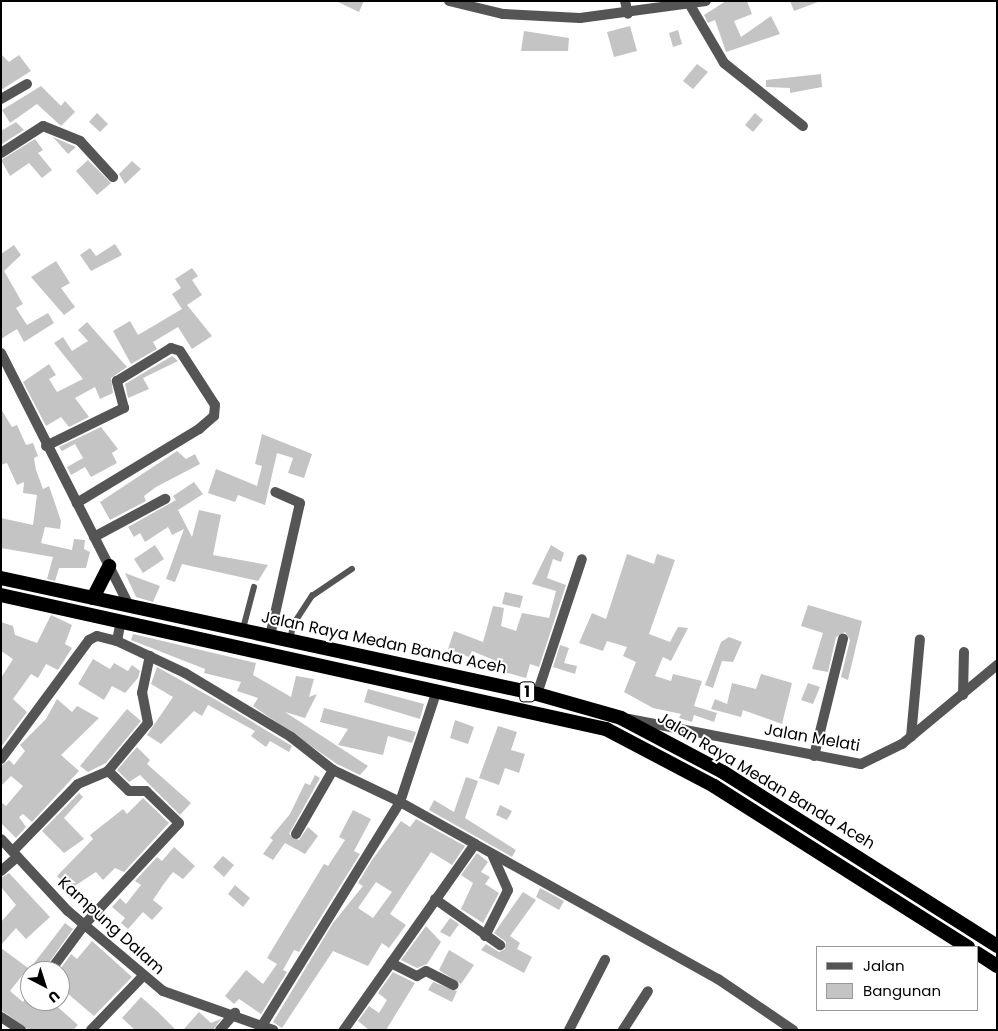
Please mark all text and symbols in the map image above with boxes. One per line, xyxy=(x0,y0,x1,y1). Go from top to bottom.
street label: Jalan Raya Medan Banda Aceh xyxy=(260,608,508,678)
road number: 1 xyxy=(518,680,536,704)
street label: Jalan Raya Medan Banda Aceh xyxy=(654,708,878,854)
street label: Jalan Melati xyxy=(763,720,861,756)
street label: Kampung Dalam xyxy=(54,873,168,979)
legend xyxy=(816,946,978,1011)
text: Jalan xyxy=(863,955,905,976)
north arrow xyxy=(20,961,70,1011)
text: Bangunan xyxy=(863,980,941,1001)
text: U xyxy=(44,986,64,1008)

